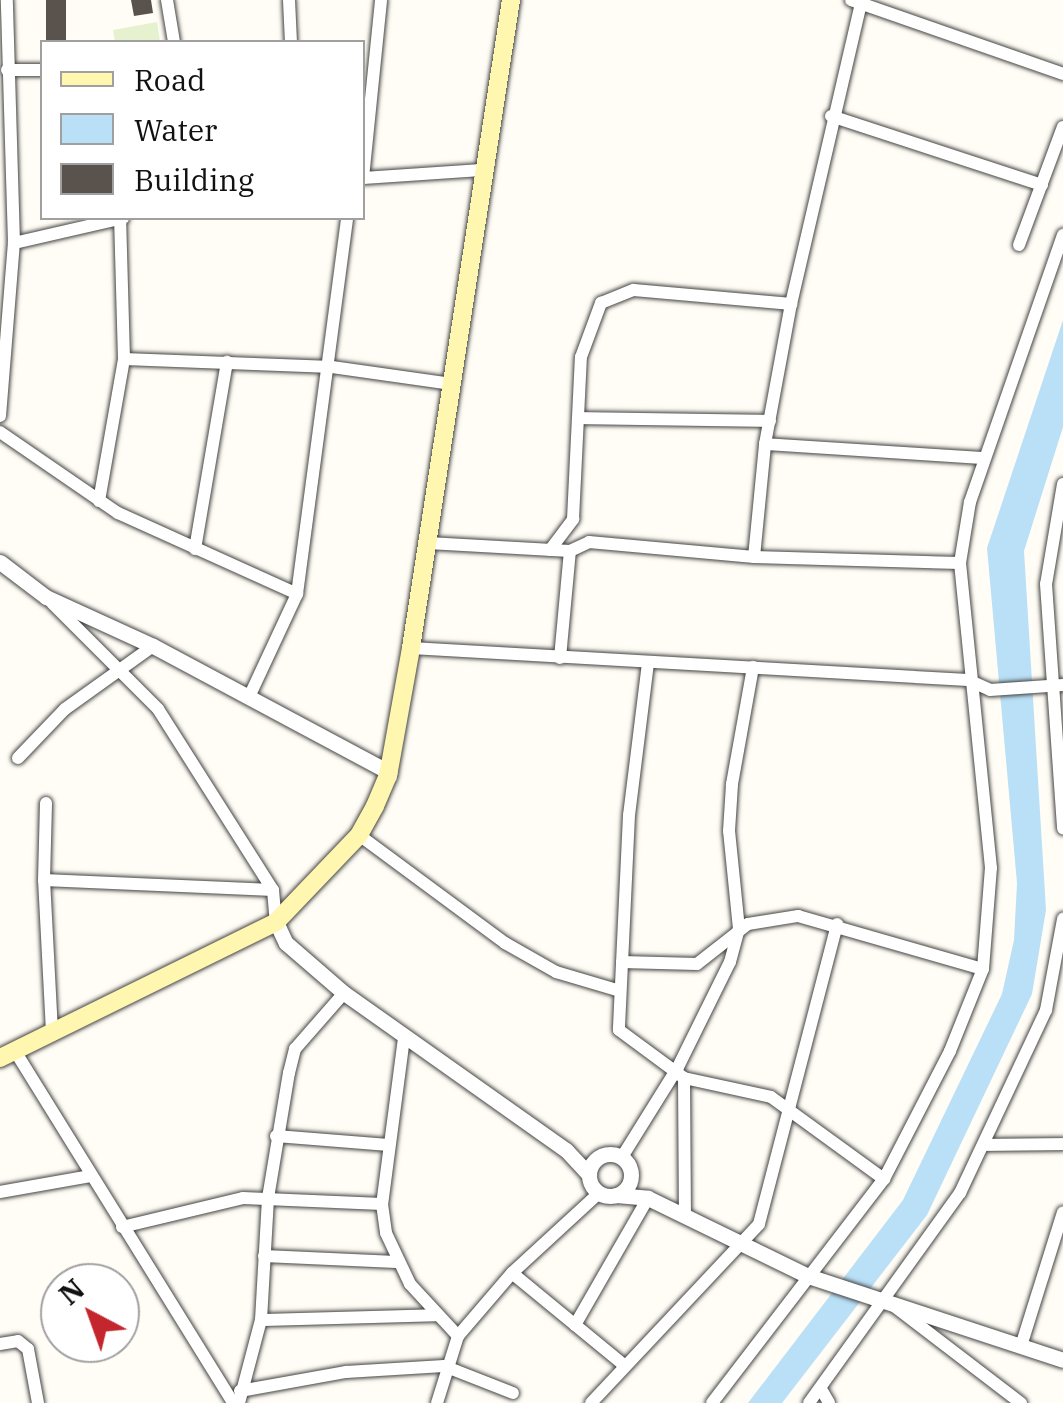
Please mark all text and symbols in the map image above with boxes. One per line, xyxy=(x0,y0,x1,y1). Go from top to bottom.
legend xyxy=(40,40,365,220)
text: Road xyxy=(134,60,206,99)
text: Water xyxy=(134,110,217,149)
text: Building xyxy=(134,160,254,199)
north arrow xyxy=(40,1263,140,1363)
text: N xyxy=(51,1270,92,1313)

